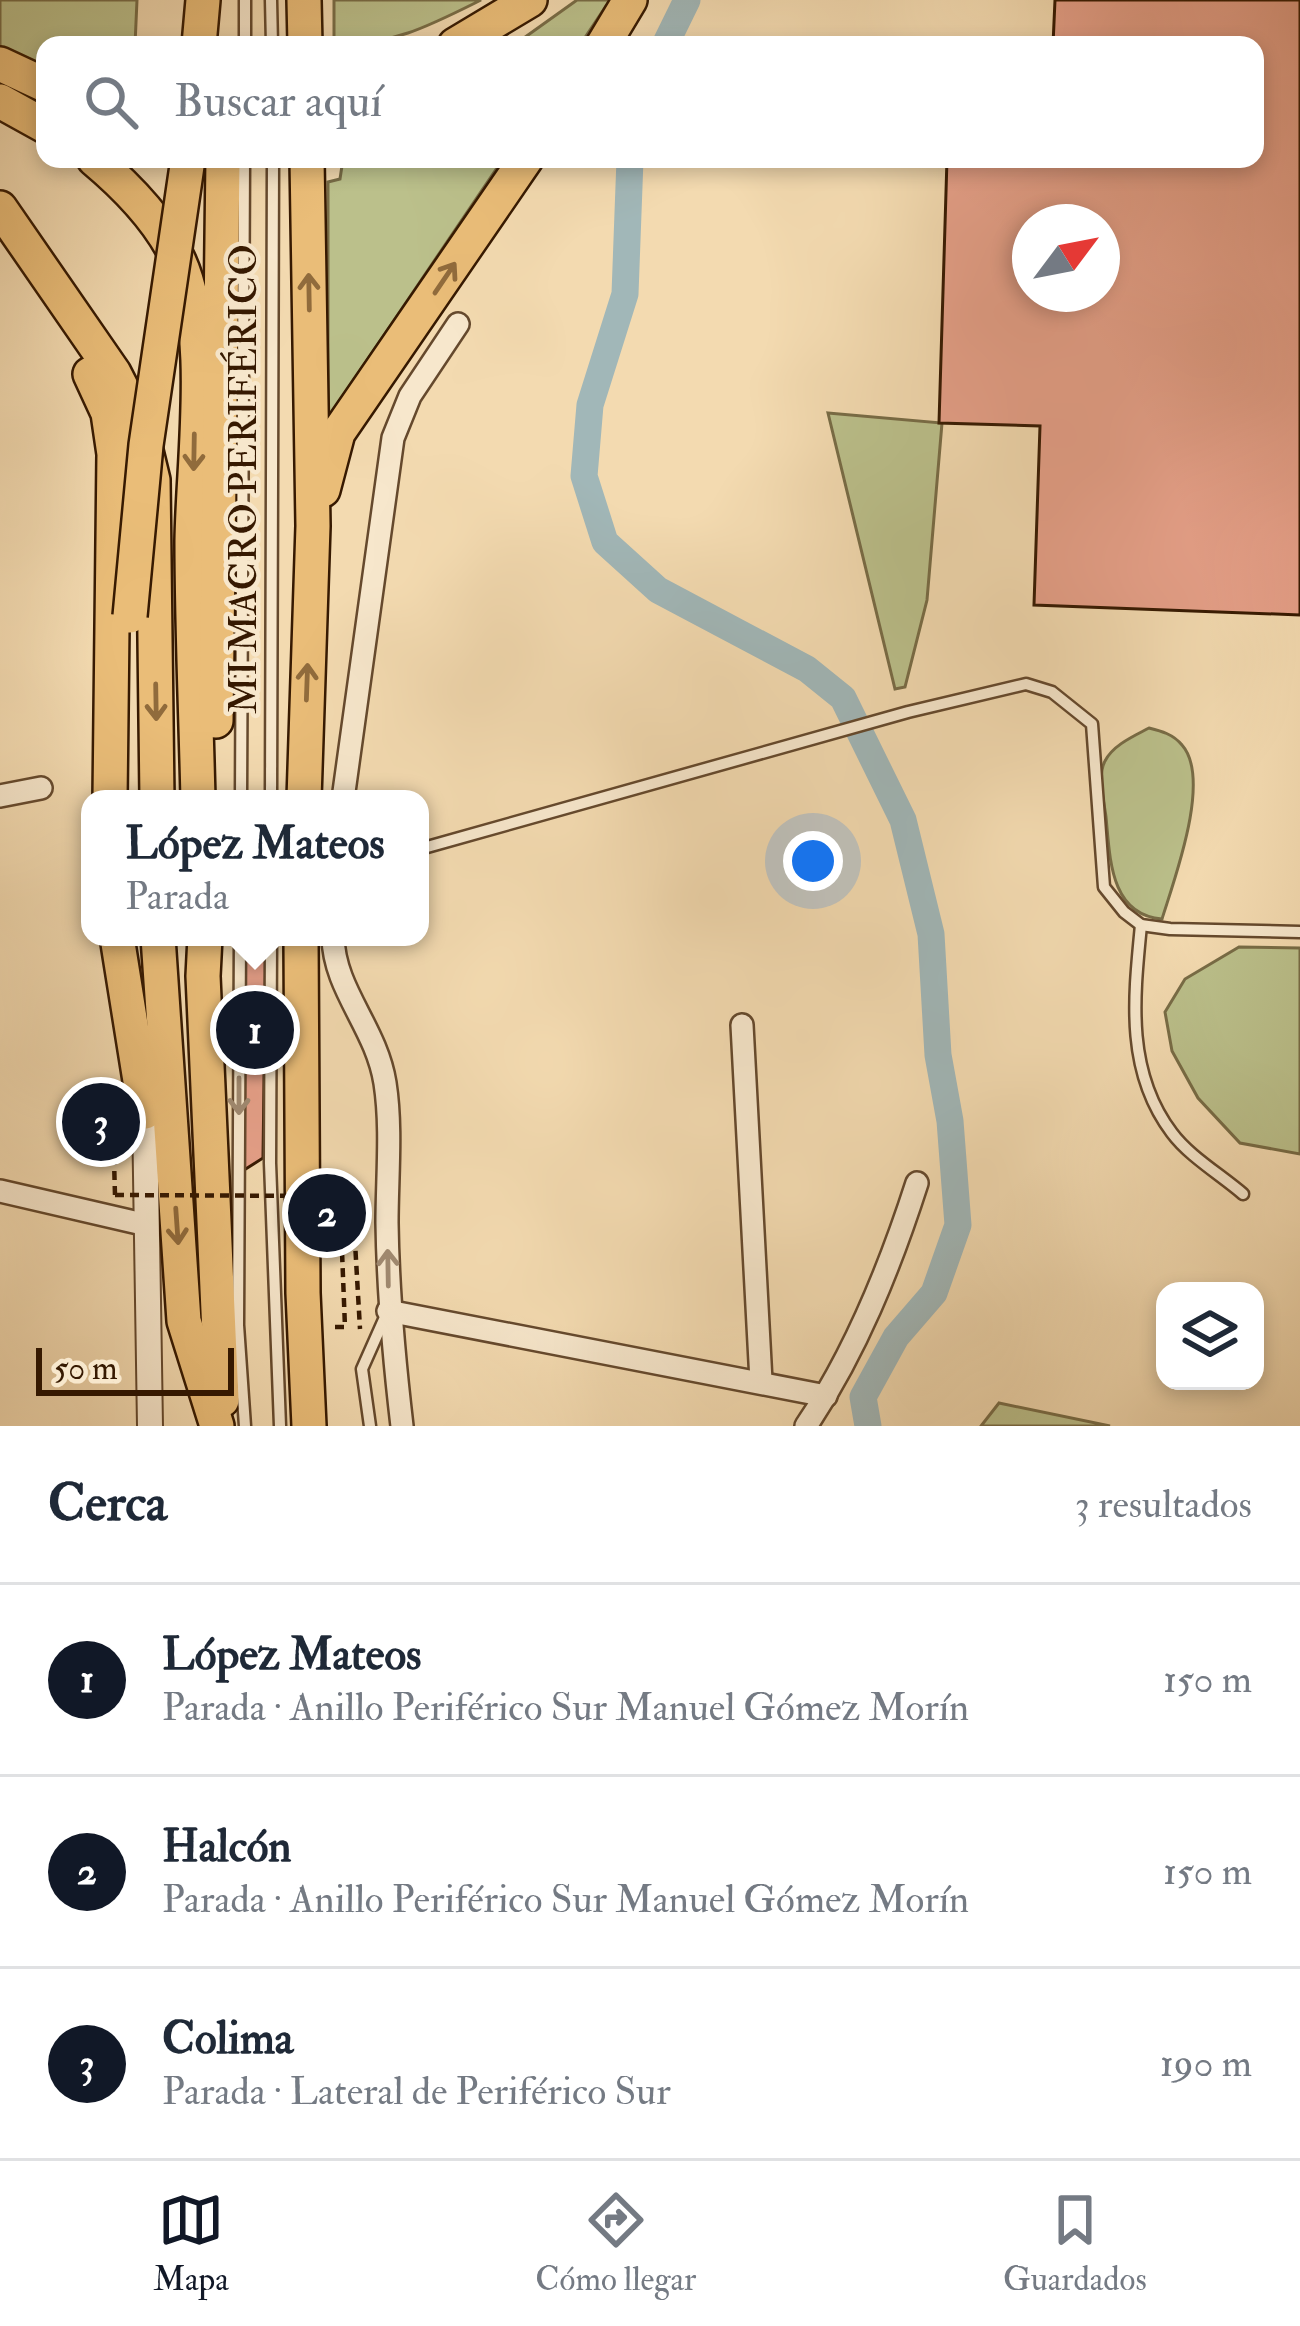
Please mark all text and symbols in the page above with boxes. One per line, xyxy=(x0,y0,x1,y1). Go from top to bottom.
search box xyxy=(36,36,1264,168)
icon: search xyxy=(78,69,144,135)
text: Buscar aquí xyxy=(174,74,382,130)
north arrow xyxy=(1012,204,1120,312)
street label: MI MACRO PERIFÉRICO xyxy=(219,244,268,714)
one-way arrow xyxy=(432,261,457,295)
one-way arrow xyxy=(298,273,320,312)
one-way arrow xyxy=(183,432,206,471)
one-way arrow xyxy=(296,663,319,702)
one-way arrow xyxy=(145,682,167,721)
popup xyxy=(81,790,429,946)
text: López Mateos xyxy=(125,816,385,872)
your location xyxy=(783,831,843,891)
text: Parada xyxy=(125,872,229,921)
pin: 1 xyxy=(216,985,294,1075)
one-way arrow xyxy=(228,1076,250,1115)
pin: 3 xyxy=(62,1077,140,1167)
pin: 2 xyxy=(288,1168,366,1258)
one-way arrow xyxy=(166,1206,189,1245)
one-way arrow xyxy=(376,1249,399,1288)
map controls xyxy=(1156,1282,1264,1390)
button: layers xyxy=(1156,1282,1264,1390)
scale bar xyxy=(36,1342,234,1395)
text: 50 m xyxy=(54,1348,118,1389)
text: Cerca xyxy=(48,1472,167,1536)
text: 3 resultados xyxy=(1075,1480,1252,1529)
text: López Mateos xyxy=(162,1627,422,1683)
text: 1 xyxy=(80,1655,94,1704)
text: 150 m xyxy=(1163,1655,1252,1704)
text: Parada · Anillo Periférico Sur Manuel Gómez Morín xyxy=(162,1683,969,1732)
text: Halcón xyxy=(162,1819,292,1875)
text: 2 xyxy=(77,1847,97,1896)
text: 150 m xyxy=(1163,1847,1252,1896)
text: Parada · Anillo Periférico Sur Manuel Gómez Morín xyxy=(162,1875,969,1924)
text: Colima xyxy=(162,2011,293,2067)
text: 3 xyxy=(80,2039,94,2088)
text: 190 m xyxy=(1160,2039,1252,2088)
text: Parada · Lateral de Periférico Sur xyxy=(162,2067,671,2116)
tab: Mapa xyxy=(153,2187,229,2300)
tab: Cómo llegar xyxy=(535,2187,696,2300)
tab: Guardados xyxy=(1003,2187,1147,2300)

